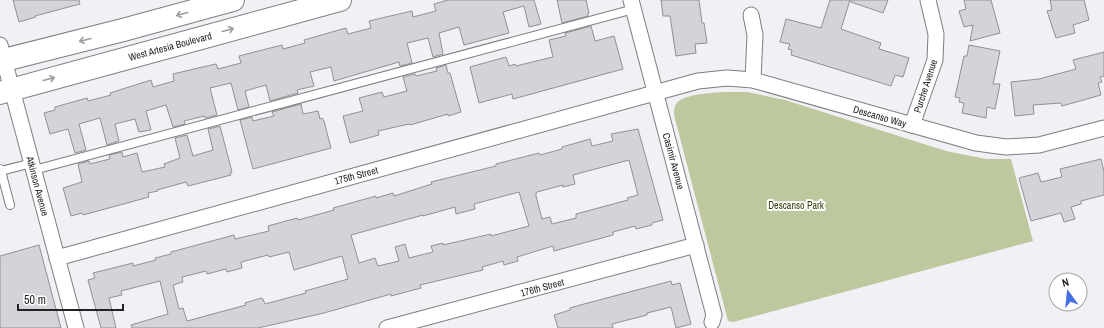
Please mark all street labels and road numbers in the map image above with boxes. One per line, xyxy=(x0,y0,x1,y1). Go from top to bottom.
street label: West Artesia Boulevard xyxy=(127,29,213,64)
street label: Purche Avenue xyxy=(911,57,940,115)
street label: Descanso Way xyxy=(852,103,909,131)
street label: Casimir Avenue xyxy=(660,131,687,191)
street label: Atkinson Avenue xyxy=(23,154,52,218)
street label: 175th Street xyxy=(333,163,380,188)
street label: 176th Street xyxy=(519,275,566,300)

